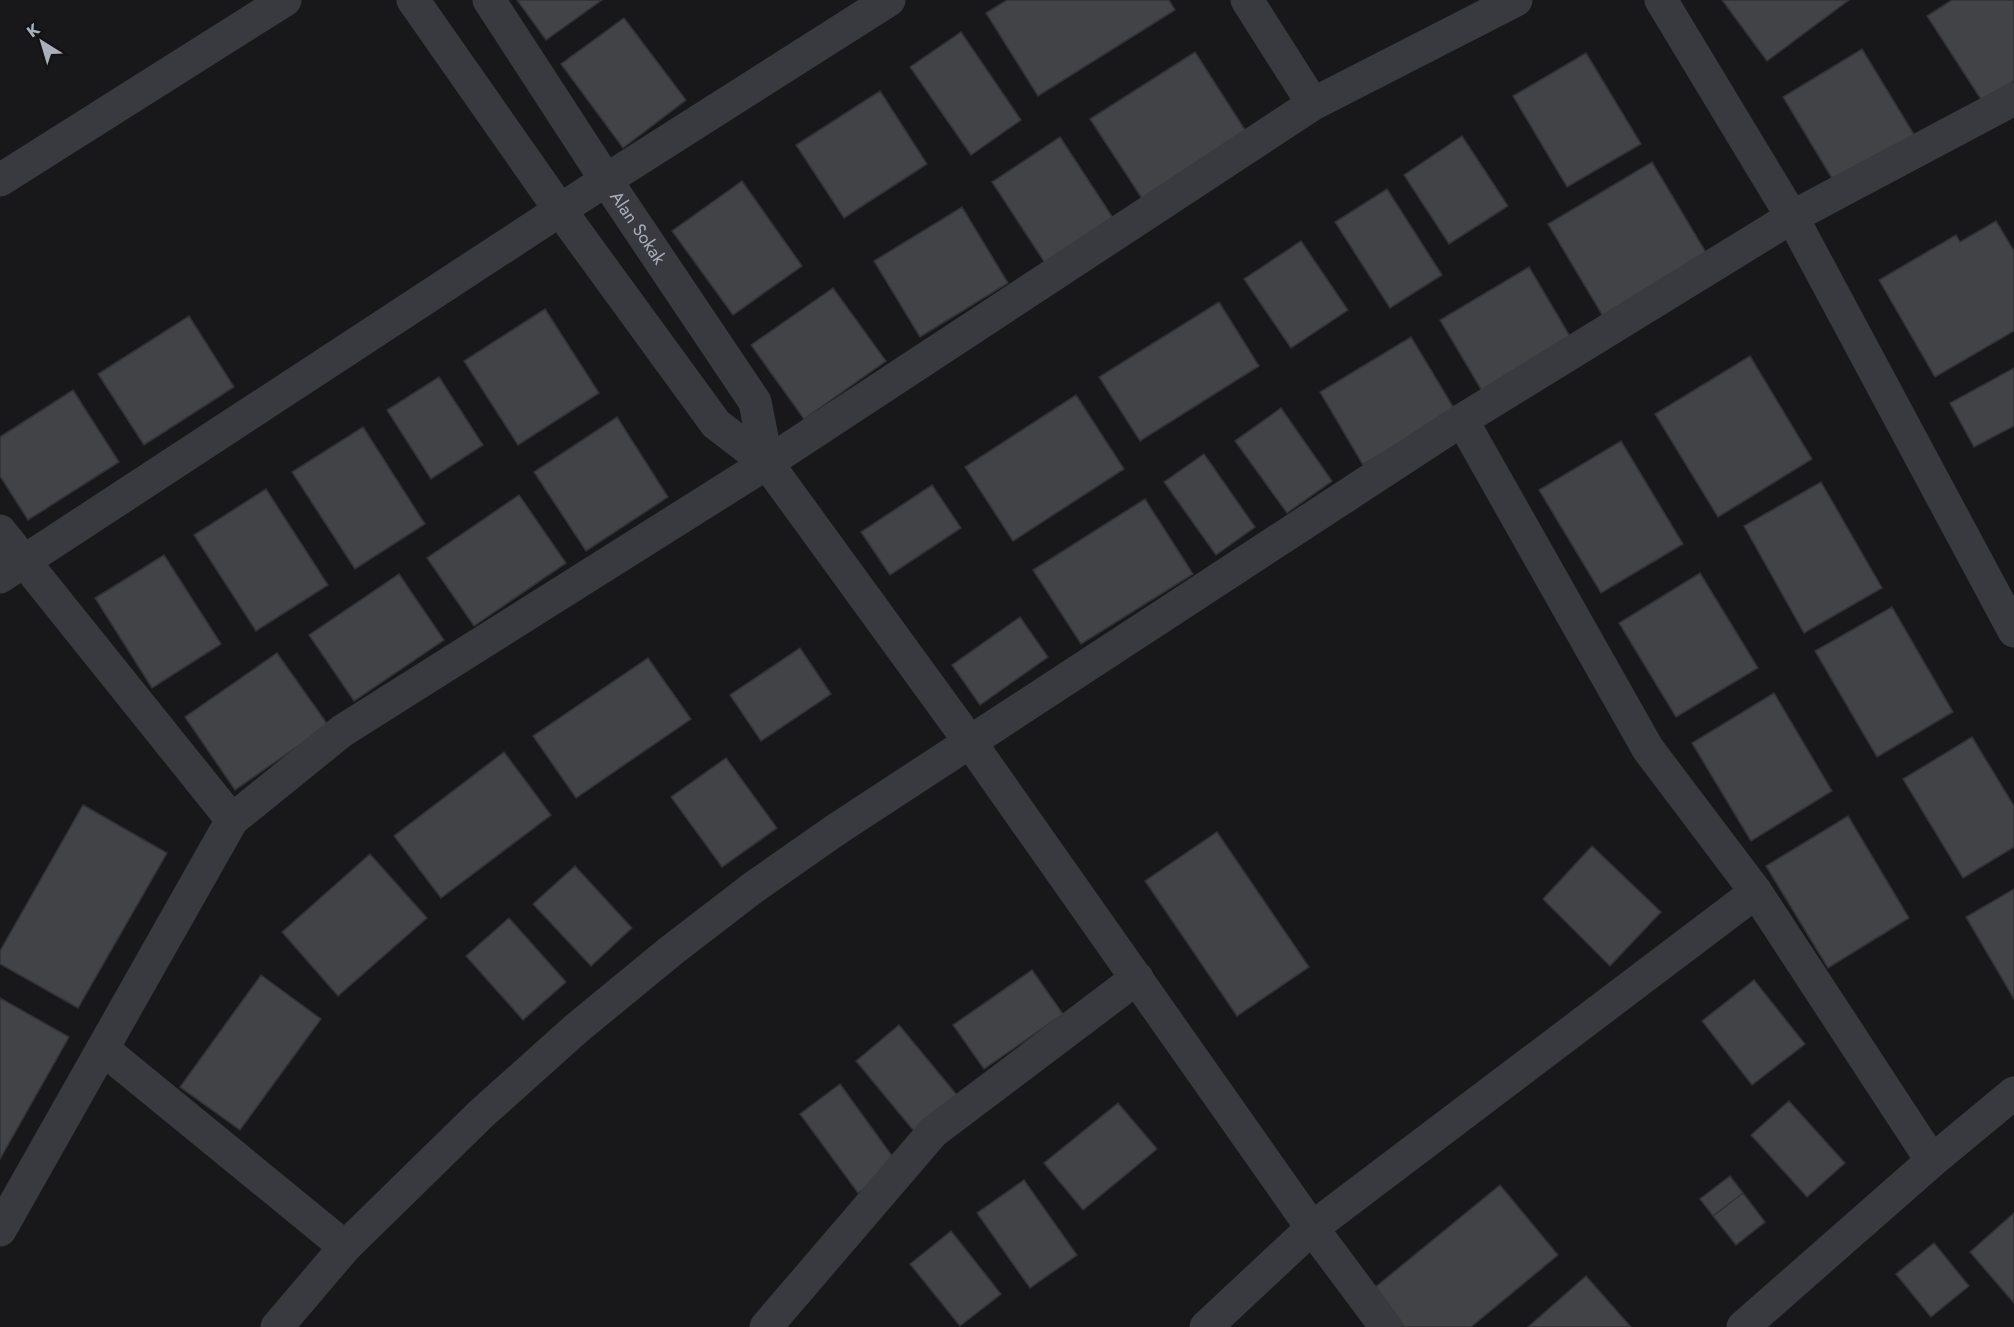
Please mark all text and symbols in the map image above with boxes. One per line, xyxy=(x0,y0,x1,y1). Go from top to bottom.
north arrow xyxy=(12,12,72,72)
text: K xyxy=(22,17,45,43)
street label: Alan Sokak xyxy=(604,186,672,270)

